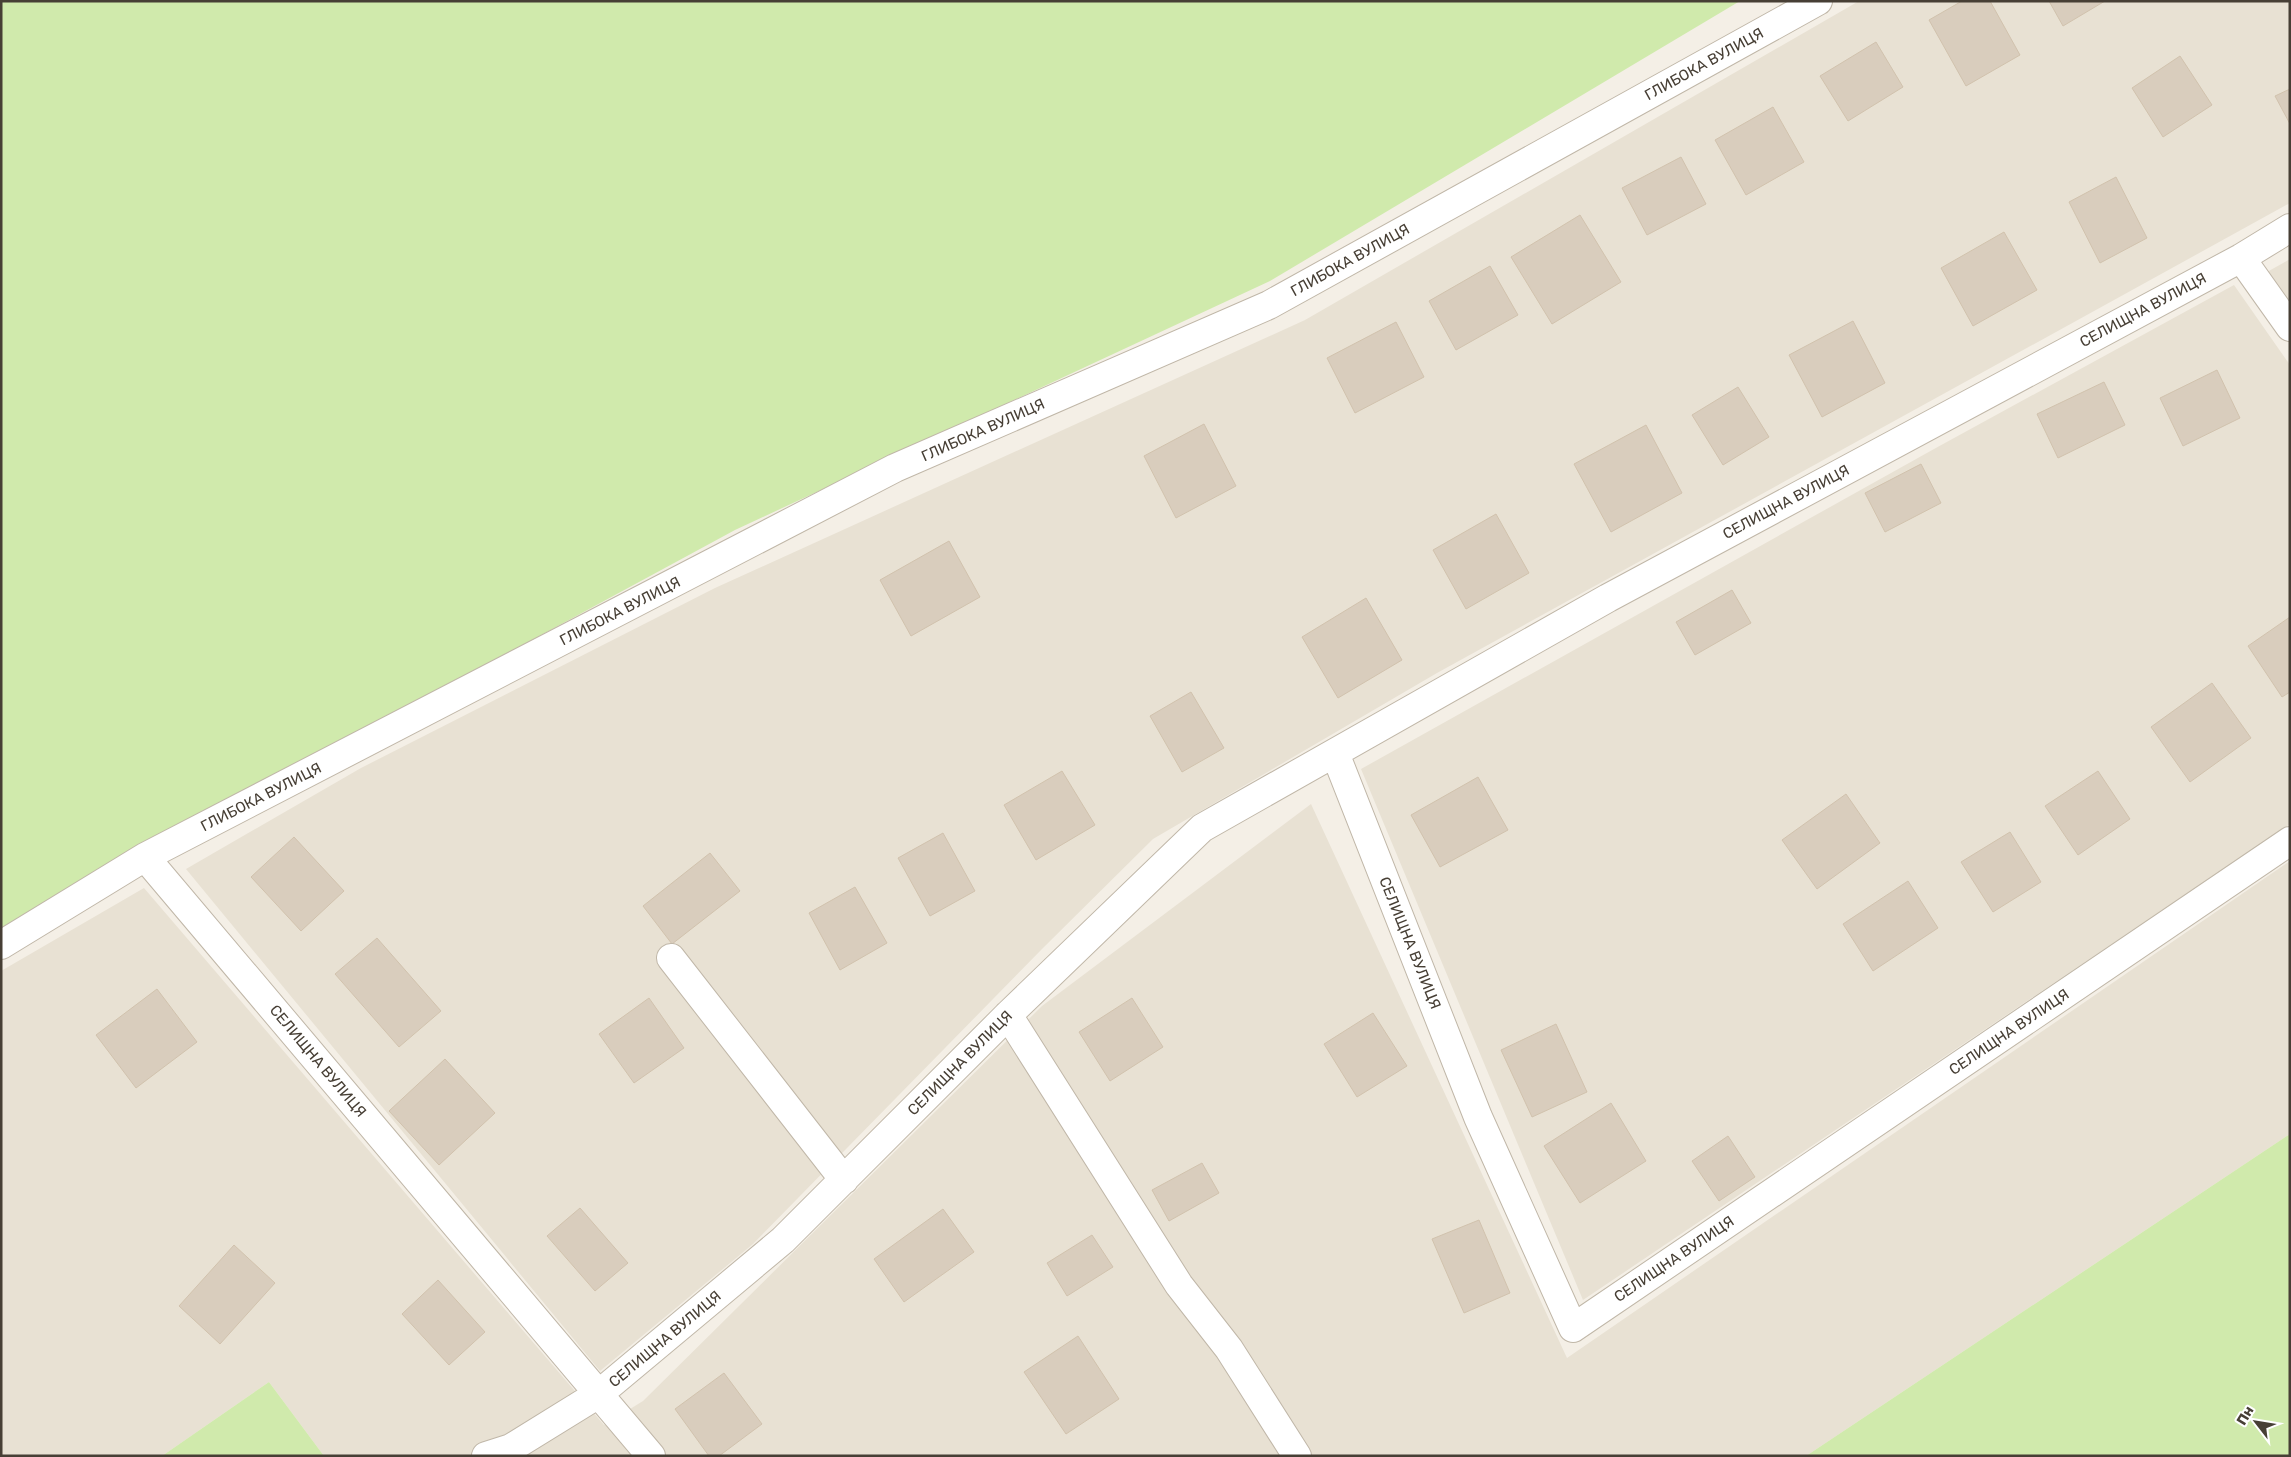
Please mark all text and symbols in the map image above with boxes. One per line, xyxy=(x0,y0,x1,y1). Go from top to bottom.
street label: ГЛИБОКА ВУЛИЦЯ xyxy=(1641,24,1767,104)
street label: ГЛИБОКА ВУЛИЦЯ xyxy=(1287,220,1413,300)
street label: СЕЛИЩНА ВУЛИЦЯ xyxy=(2077,269,2209,351)
street label: ГЛИБОКА ВУЛИЦЯ xyxy=(918,395,1048,465)
street label: СЕЛИЩНА ВУЛИЦЯ xyxy=(1720,461,1852,543)
street label: ГЛИБОКА ВУЛИЦЯ xyxy=(557,573,683,649)
street label: ГЛИБОКА ВУЛИЦЯ xyxy=(198,759,324,835)
street label: СЕЛИЩНА ВУЛИЦЯ xyxy=(1375,874,1445,1012)
street label: СЕЛИЩНА ВУЛИЦЯ xyxy=(1946,985,2072,1079)
street label: СЕЛИЩНА ВУЛИЦЯ xyxy=(266,1001,370,1121)
street label: СЕЛИЩНА ВУЛИЦЯ xyxy=(904,1007,1016,1119)
street label: СЕЛИЩНА ВУЛИЦЯ xyxy=(1611,1212,1737,1306)
street label: СЕЛИЩНА ВУЛИЦЯ xyxy=(605,1287,725,1391)
north arrow xyxy=(2231,1397,2281,1447)
text: Пн xyxy=(2233,1403,2258,1428)

